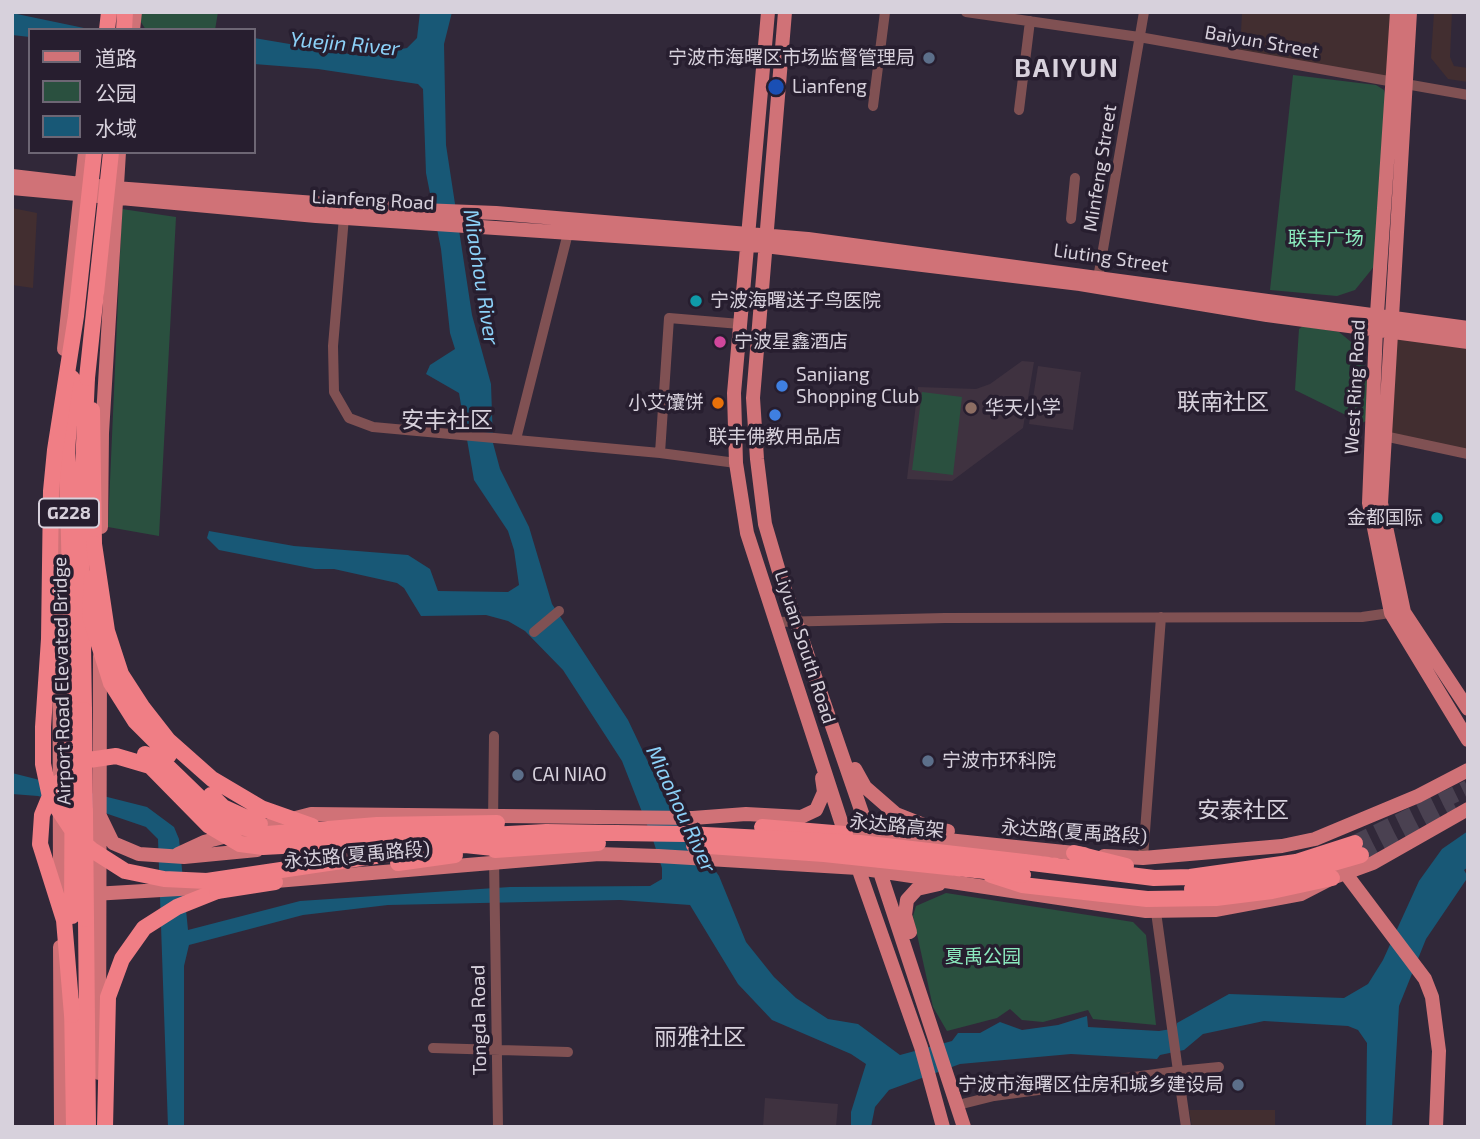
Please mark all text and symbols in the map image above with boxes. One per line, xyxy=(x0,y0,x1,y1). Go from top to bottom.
street label: Baiyun Street xyxy=(1203,21,1321,63)
water label: Yuejin River xyxy=(289,27,401,61)
legend xyxy=(28,28,256,154)
text: 道路 xyxy=(95,45,137,70)
place label: 宁波市海曙区市场监督管理局 xyxy=(668,47,915,69)
marker: 宁波市海曙区市场监督管理局 xyxy=(921,50,937,66)
district label: BAIYUN xyxy=(1015,52,1119,84)
place label: Lianfeng xyxy=(792,76,867,98)
marker: Lianfeng xyxy=(766,77,786,97)
text: 公园 xyxy=(95,80,137,105)
street label: Minfeng Street xyxy=(1079,103,1121,233)
text: 水域 xyxy=(95,115,137,140)
street label: Lianfeng Road xyxy=(311,185,435,215)
water label: Miaohou River xyxy=(458,207,504,347)
park label: 联丰广场 xyxy=(1288,228,1364,250)
street label: Liuting Street xyxy=(1052,239,1170,277)
place label: 宁波海曙送子鸟医院 xyxy=(710,290,881,312)
marker: 宁波海曙送子鸟医院 xyxy=(688,293,704,309)
street label: West Ring Road xyxy=(1340,319,1370,455)
place label: 宁波星鑫酒店 xyxy=(734,331,848,353)
marker: 宁波星鑫酒店 xyxy=(712,334,728,350)
place label: Sanjiang Shopping Club xyxy=(796,364,919,408)
marker: Sanjiang Shopping Club xyxy=(774,378,790,394)
district label: 联南社区 xyxy=(1177,388,1269,416)
place label: 小艾馕饼 xyxy=(628,392,704,414)
marker: 小艾馕饼 xyxy=(710,395,726,411)
place label: 华天小学 xyxy=(985,397,1061,419)
marker: 华天小学 xyxy=(963,400,979,416)
district label: 安丰社区 xyxy=(401,406,493,434)
marker: 联丰佛教用品店 xyxy=(767,407,783,423)
place label: 联丰佛教用品店 xyxy=(709,426,841,448)
road number: G228 xyxy=(39,499,99,528)
place label: 金都国际 xyxy=(1347,507,1423,529)
marker: 金都国际 xyxy=(1429,510,1445,526)
street label: Airport Road Elevated Bridge xyxy=(48,557,76,805)
street label: Liyuan South Road xyxy=(769,568,841,726)
water label: Miaohou River xyxy=(641,742,721,876)
place label: 宁波市环科院 xyxy=(942,750,1056,772)
marker: 宁波市环科院 xyxy=(920,753,936,769)
place label: CAI NIAO xyxy=(532,764,607,786)
marker: CAI NIAO xyxy=(510,767,526,783)
district label: 安泰社区 xyxy=(1197,796,1289,824)
street label: 永达路高架 xyxy=(849,810,945,842)
street label: 永达路(夏禹路段) xyxy=(1000,816,1148,848)
street label: 永达路(夏禹路段) xyxy=(283,837,431,873)
park label: 夏禹公园 xyxy=(945,946,1021,968)
street label: Tongda Road xyxy=(467,965,491,1075)
district label: 丽雅社区 xyxy=(654,1023,746,1051)
place label: 宁波市海曙区住房和城乡建设局 xyxy=(958,1074,1224,1096)
marker: 宁波市海曙区住房和城乡建设局 xyxy=(1230,1077,1246,1093)

